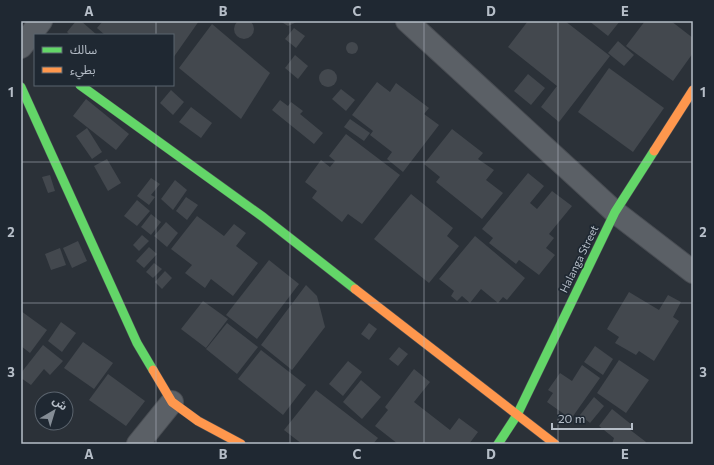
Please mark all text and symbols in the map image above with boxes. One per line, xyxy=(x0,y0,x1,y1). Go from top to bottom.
text: A xyxy=(84,3,94,19)
text: B xyxy=(219,3,228,19)
text: C xyxy=(353,3,362,19)
text: D xyxy=(486,3,496,19)
text: E xyxy=(621,3,629,19)
legend xyxy=(34,34,174,86)
text: سالك xyxy=(70,42,97,56)
text: بطيء xyxy=(70,62,96,80)
text: 1 xyxy=(8,84,14,100)
text: 1 xyxy=(700,84,706,100)
street label: Halanga Street xyxy=(557,222,601,295)
text: 2 xyxy=(7,224,15,240)
text: 2 xyxy=(699,224,707,240)
text: 3 xyxy=(7,364,15,380)
text: 3 xyxy=(699,364,707,380)
north arrow xyxy=(34,391,74,431)
text: ش xyxy=(50,393,70,413)
scale bar xyxy=(552,405,632,431)
text: 20 m xyxy=(558,411,585,425)
text: A xyxy=(84,446,94,462)
text: B xyxy=(219,446,228,462)
text: C xyxy=(353,446,362,462)
text: D xyxy=(486,446,496,462)
text: E xyxy=(621,446,629,462)

